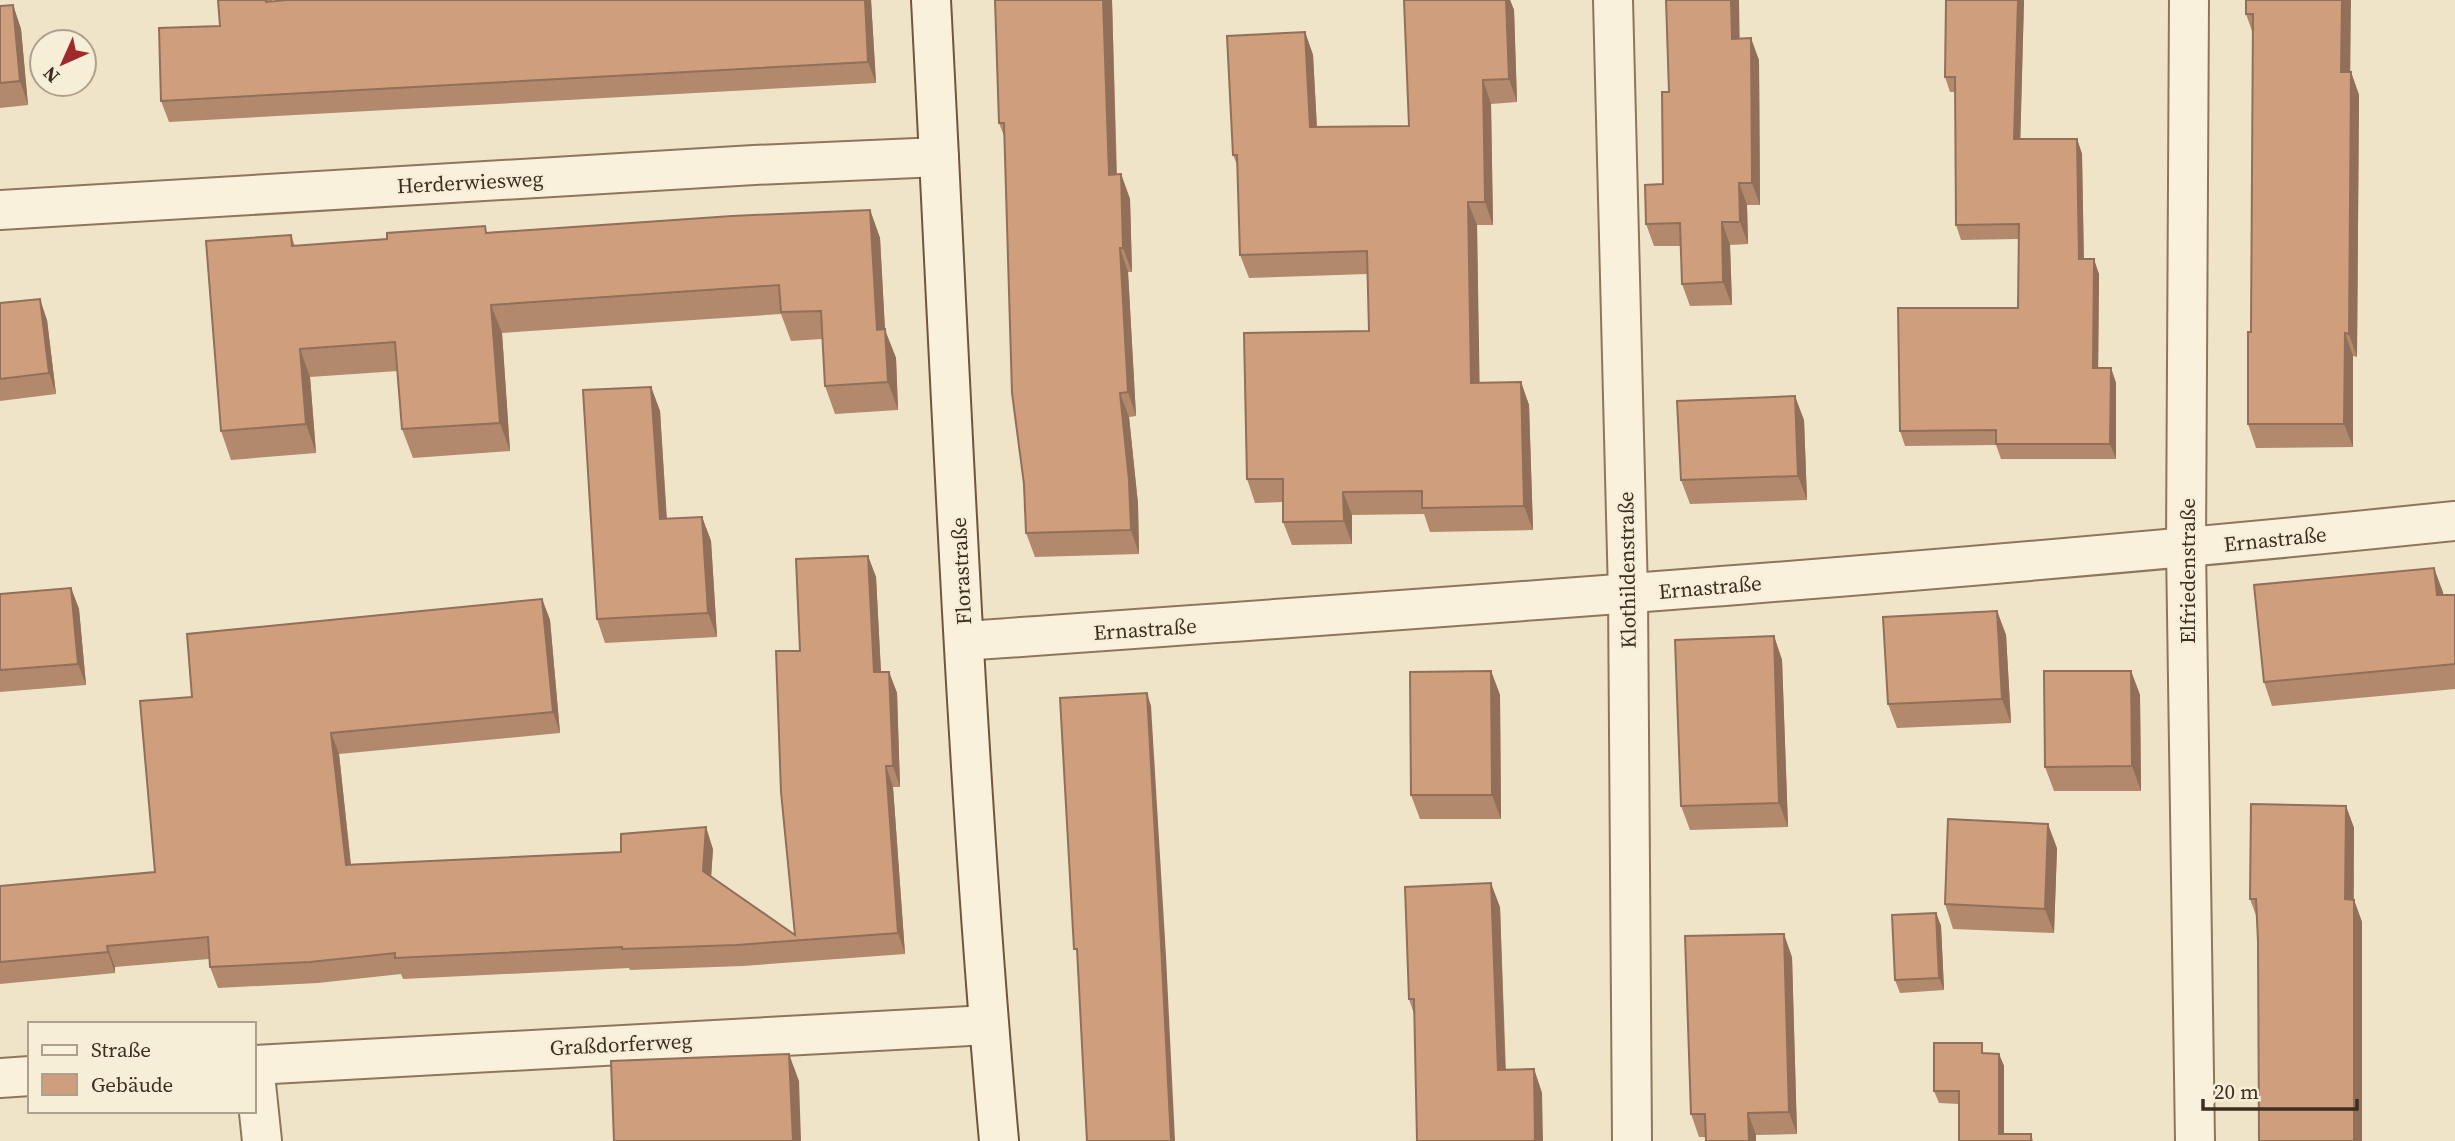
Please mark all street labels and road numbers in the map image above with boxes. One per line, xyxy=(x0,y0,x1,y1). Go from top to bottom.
street label: Herderwiesweg xyxy=(396,164,544,200)
street label: Klothildenstraße xyxy=(1611,491,1643,649)
street label: Elfriedenstraße xyxy=(2173,498,2202,644)
street label: Florastraße xyxy=(944,516,978,626)
street label: Ernastraße xyxy=(2222,519,2328,559)
street label: Ernastraße xyxy=(1657,568,1763,606)
street label: Ernastraße xyxy=(1092,611,1198,647)
street label: Graßdorferweg xyxy=(549,1026,693,1062)

